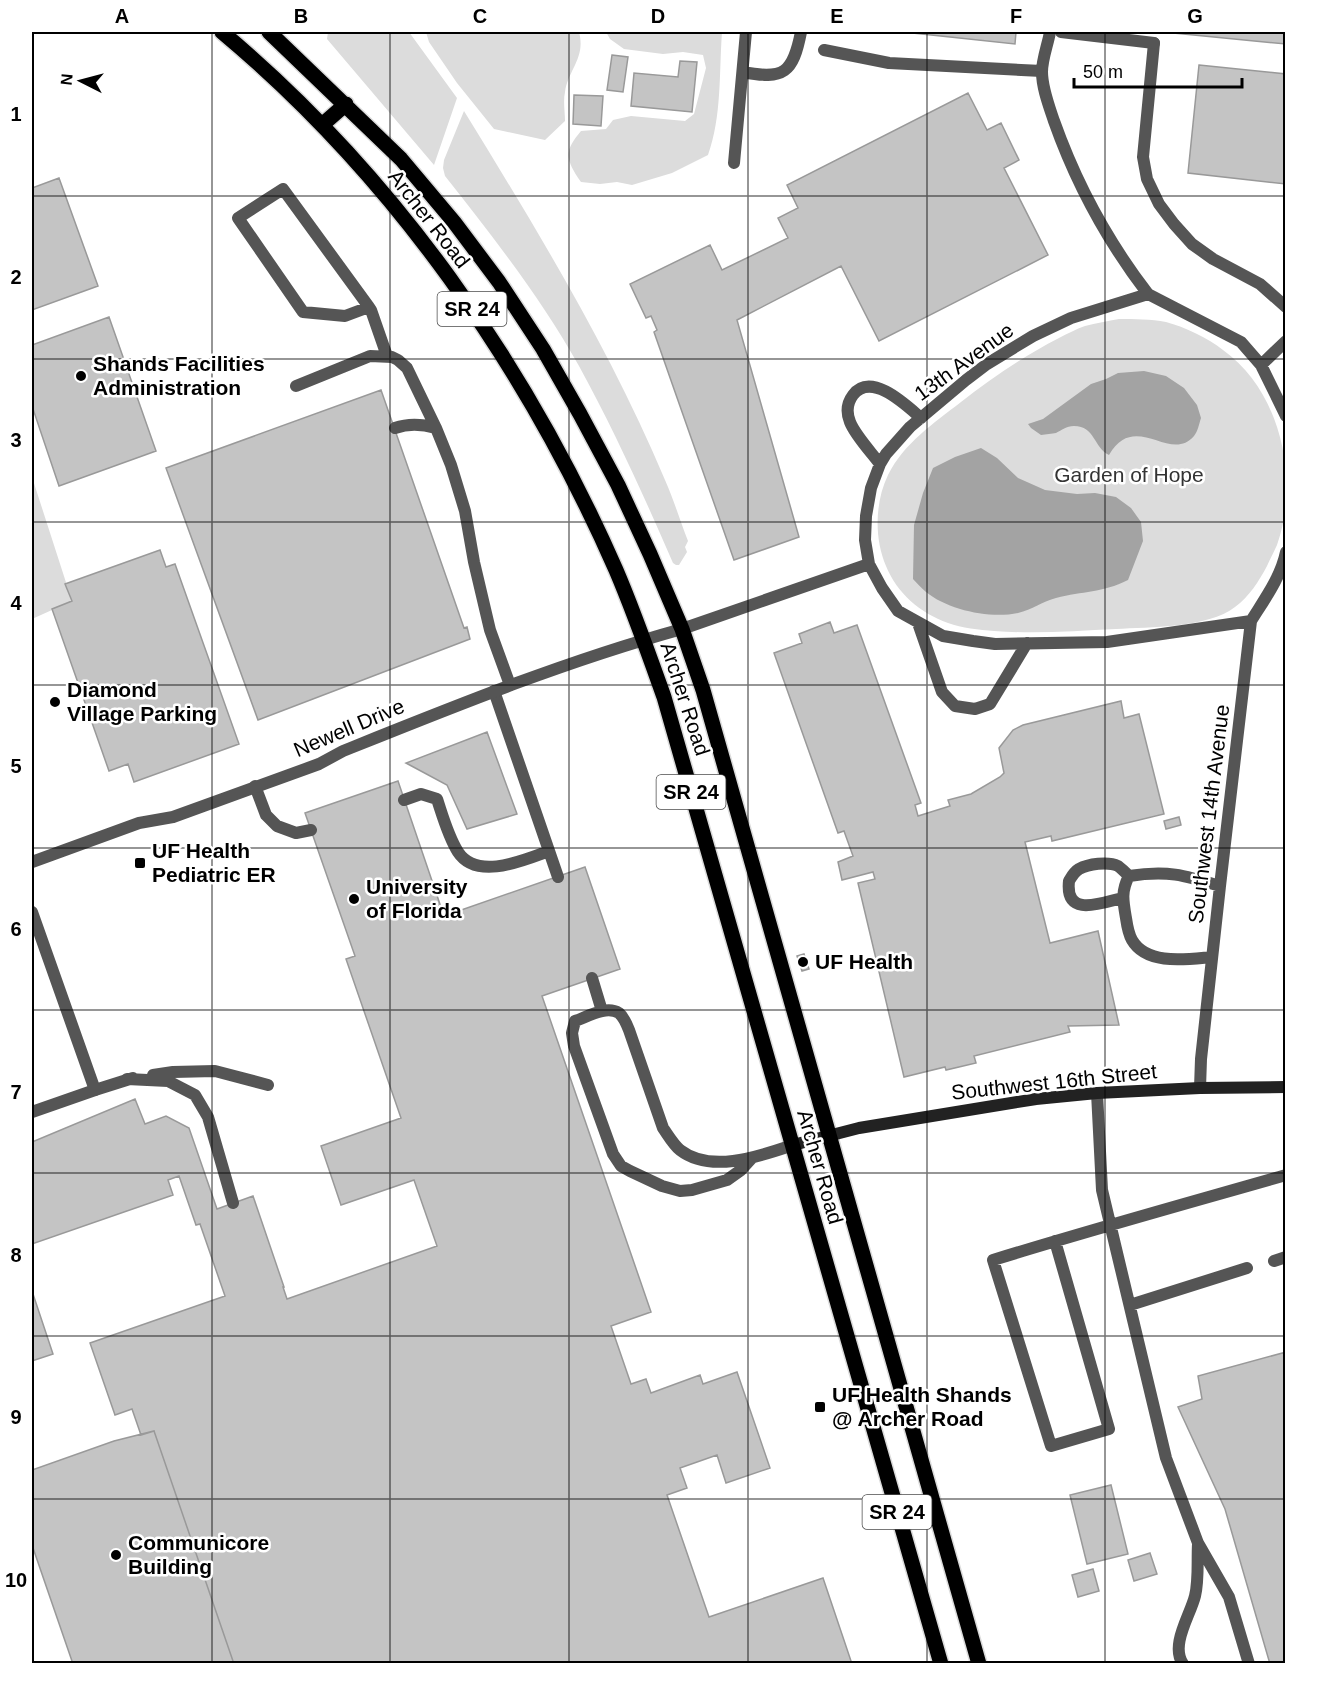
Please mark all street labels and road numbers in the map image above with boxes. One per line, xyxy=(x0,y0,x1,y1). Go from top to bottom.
street label: Archer Road xyxy=(384,165,475,272)
road number: SR 24 xyxy=(438,292,506,326)
street label: 13th Avenue xyxy=(910,318,1018,405)
street label: Archer Road xyxy=(656,639,715,758)
street label: Newell Drive xyxy=(290,694,408,761)
street label: Southwest 14th Avenue xyxy=(1184,703,1233,925)
road number: SR 24 xyxy=(656,775,726,809)
street label: Southwest 16th Street xyxy=(950,1059,1158,1104)
street label: Archer Road xyxy=(793,1107,848,1227)
road number: SR 24 xyxy=(862,1495,932,1529)

